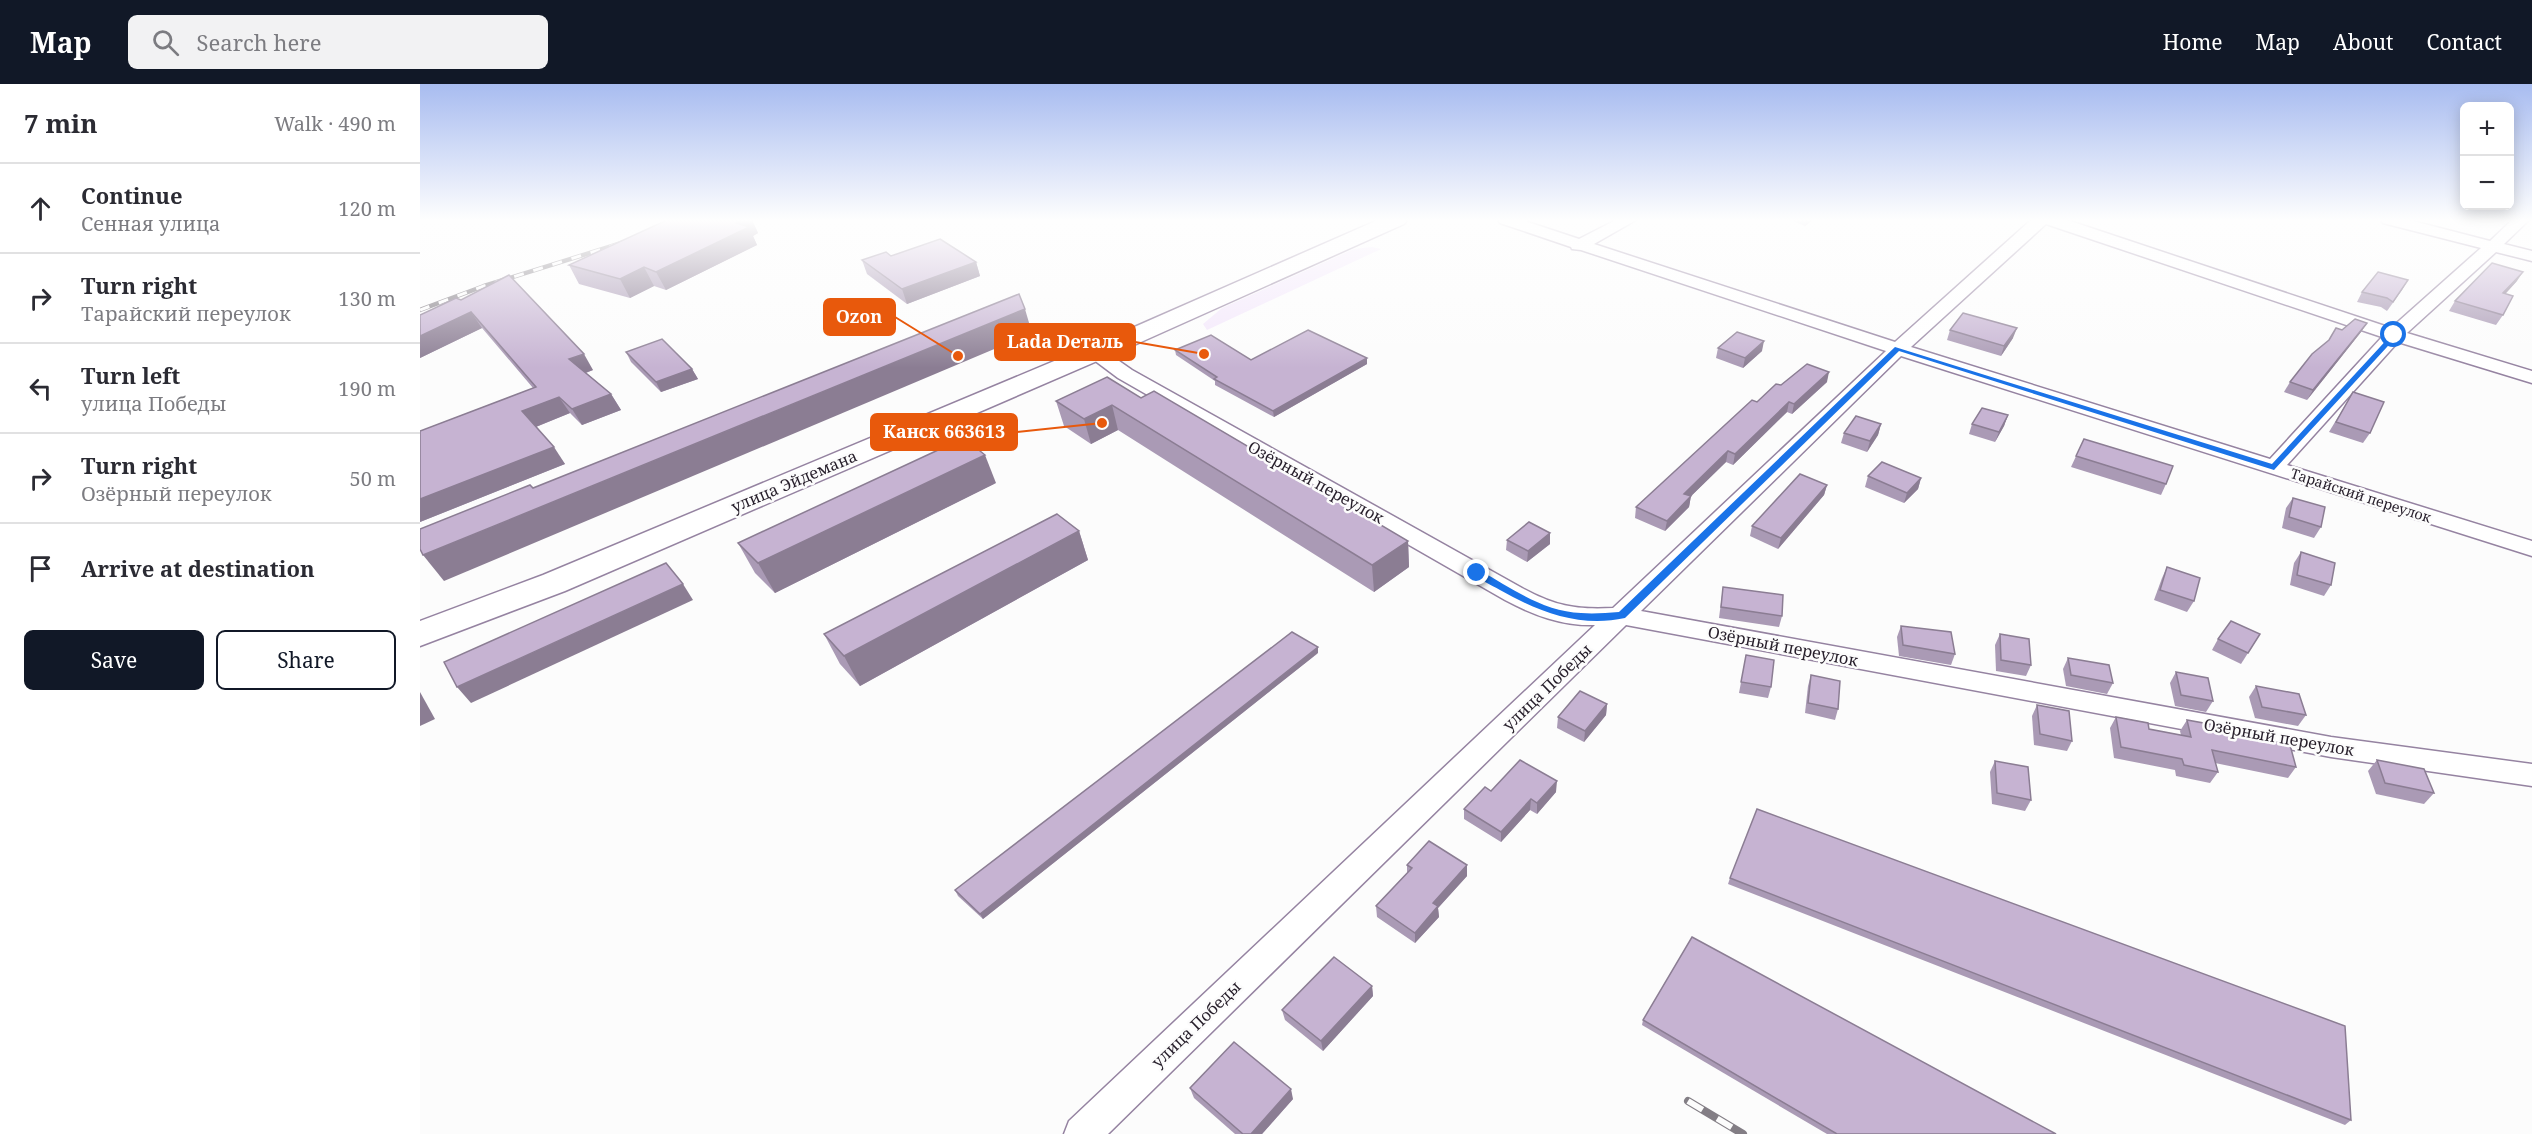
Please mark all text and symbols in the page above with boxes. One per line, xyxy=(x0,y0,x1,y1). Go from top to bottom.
search box xyxy=(128,15,548,69)
text: Map xyxy=(30,23,92,61)
icon: search xyxy=(149,26,182,59)
text: Search here xyxy=(197,27,321,57)
text: Home xyxy=(2163,28,2223,56)
text: Map xyxy=(2256,28,2300,56)
text: About xyxy=(2333,28,2394,56)
text: Contact xyxy=(2427,28,2502,56)
map controls xyxy=(2460,102,2514,210)
button: + xyxy=(2460,102,2514,156)
text: 7 min xyxy=(24,105,98,141)
text: Walk · 490 m xyxy=(274,110,396,137)
button: − xyxy=(2460,156,2514,210)
text: Continue xyxy=(81,180,183,210)
icon: ahead xyxy=(24,192,57,225)
text: 120 m xyxy=(338,195,396,222)
text: Сенная улица xyxy=(81,210,221,237)
text: Turn right xyxy=(81,270,197,300)
icon: right xyxy=(24,282,57,315)
text: 130 m xyxy=(338,285,396,312)
callout: Ozon xyxy=(824,299,895,335)
text: Тарайский переулок xyxy=(81,300,291,327)
text: Ozon xyxy=(836,304,882,328)
route start xyxy=(2380,321,2406,347)
callout: Lada Dеталь xyxy=(995,324,1135,360)
text: Lada Dеталь xyxy=(1007,329,1123,353)
text: Turn left xyxy=(81,360,180,390)
icon: left xyxy=(24,372,57,405)
text: 190 m xyxy=(338,375,396,402)
text: улица Победы xyxy=(81,390,226,417)
callout: Канск 663613 xyxy=(871,414,1017,450)
text: Канск 663613 xyxy=(883,419,1005,443)
street label: Озёрный переулок xyxy=(1244,435,1388,529)
street label: улица Эйдемана xyxy=(728,445,860,517)
text: Turn right xyxy=(81,450,197,480)
icon: right xyxy=(24,462,57,495)
street label: Тарайский переулок xyxy=(2288,463,2434,527)
text: 50 m xyxy=(350,465,396,492)
text: Озёрный переулок xyxy=(81,480,272,507)
icon: arrive xyxy=(24,552,57,585)
text: Arrive at destination xyxy=(81,553,315,583)
route end xyxy=(1463,559,1489,585)
street label: Озёрный переулок xyxy=(1706,621,1860,671)
button: Save xyxy=(24,630,204,690)
button: Share xyxy=(216,630,396,690)
street label: улица Победы xyxy=(1498,639,1596,735)
street label: Озёрный переулок xyxy=(2202,713,2357,761)
street label: улица Победы xyxy=(1147,976,1245,1072)

